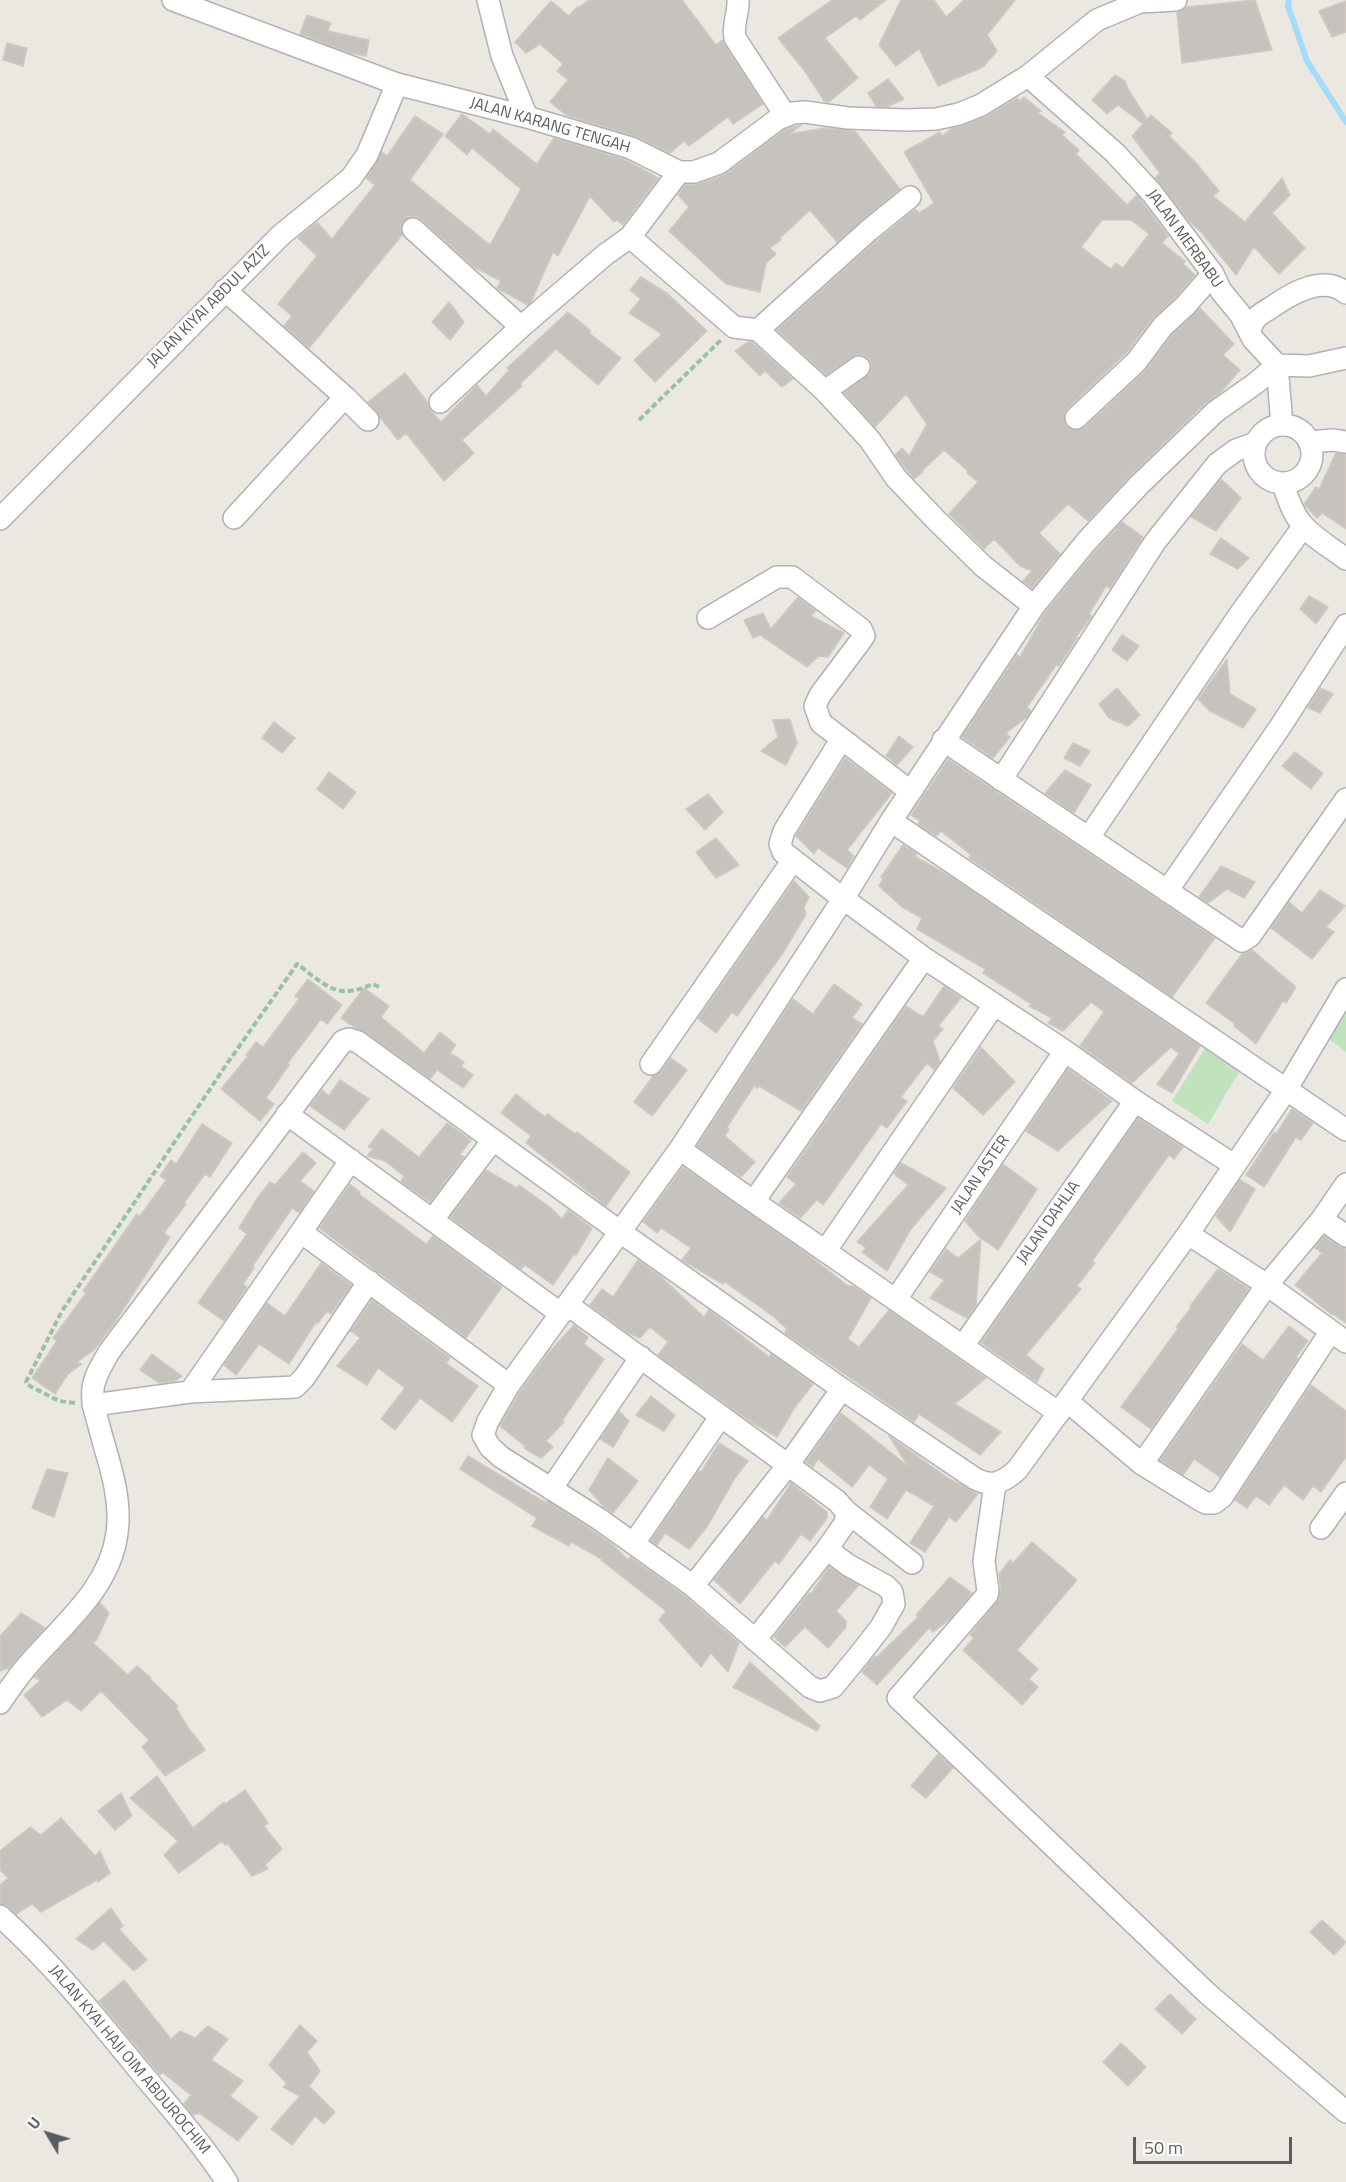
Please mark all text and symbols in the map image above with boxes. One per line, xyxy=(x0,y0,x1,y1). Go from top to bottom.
street label: JALAN KARANG TENGAH xyxy=(468,94,632,158)
street label: JALAN MERBABU xyxy=(1142,186,1226,292)
street label: JALAN KIYAI ABDUL AZIZ xyxy=(144,242,274,372)
street label: JALAN ASTER xyxy=(948,1132,1014,1218)
street label: JALAN DAHLIA xyxy=(1013,1178,1085,1268)
street label: JALAN KYAI HAJI OIM ABDUROCHIM xyxy=(44,1962,214,2158)
north arrow xyxy=(18,2104,78,2164)
text: U xyxy=(21,2111,46,2134)
scale bar xyxy=(1136,2125,1295,2163)
text: 50 m xyxy=(1144,2134,1183,2161)

